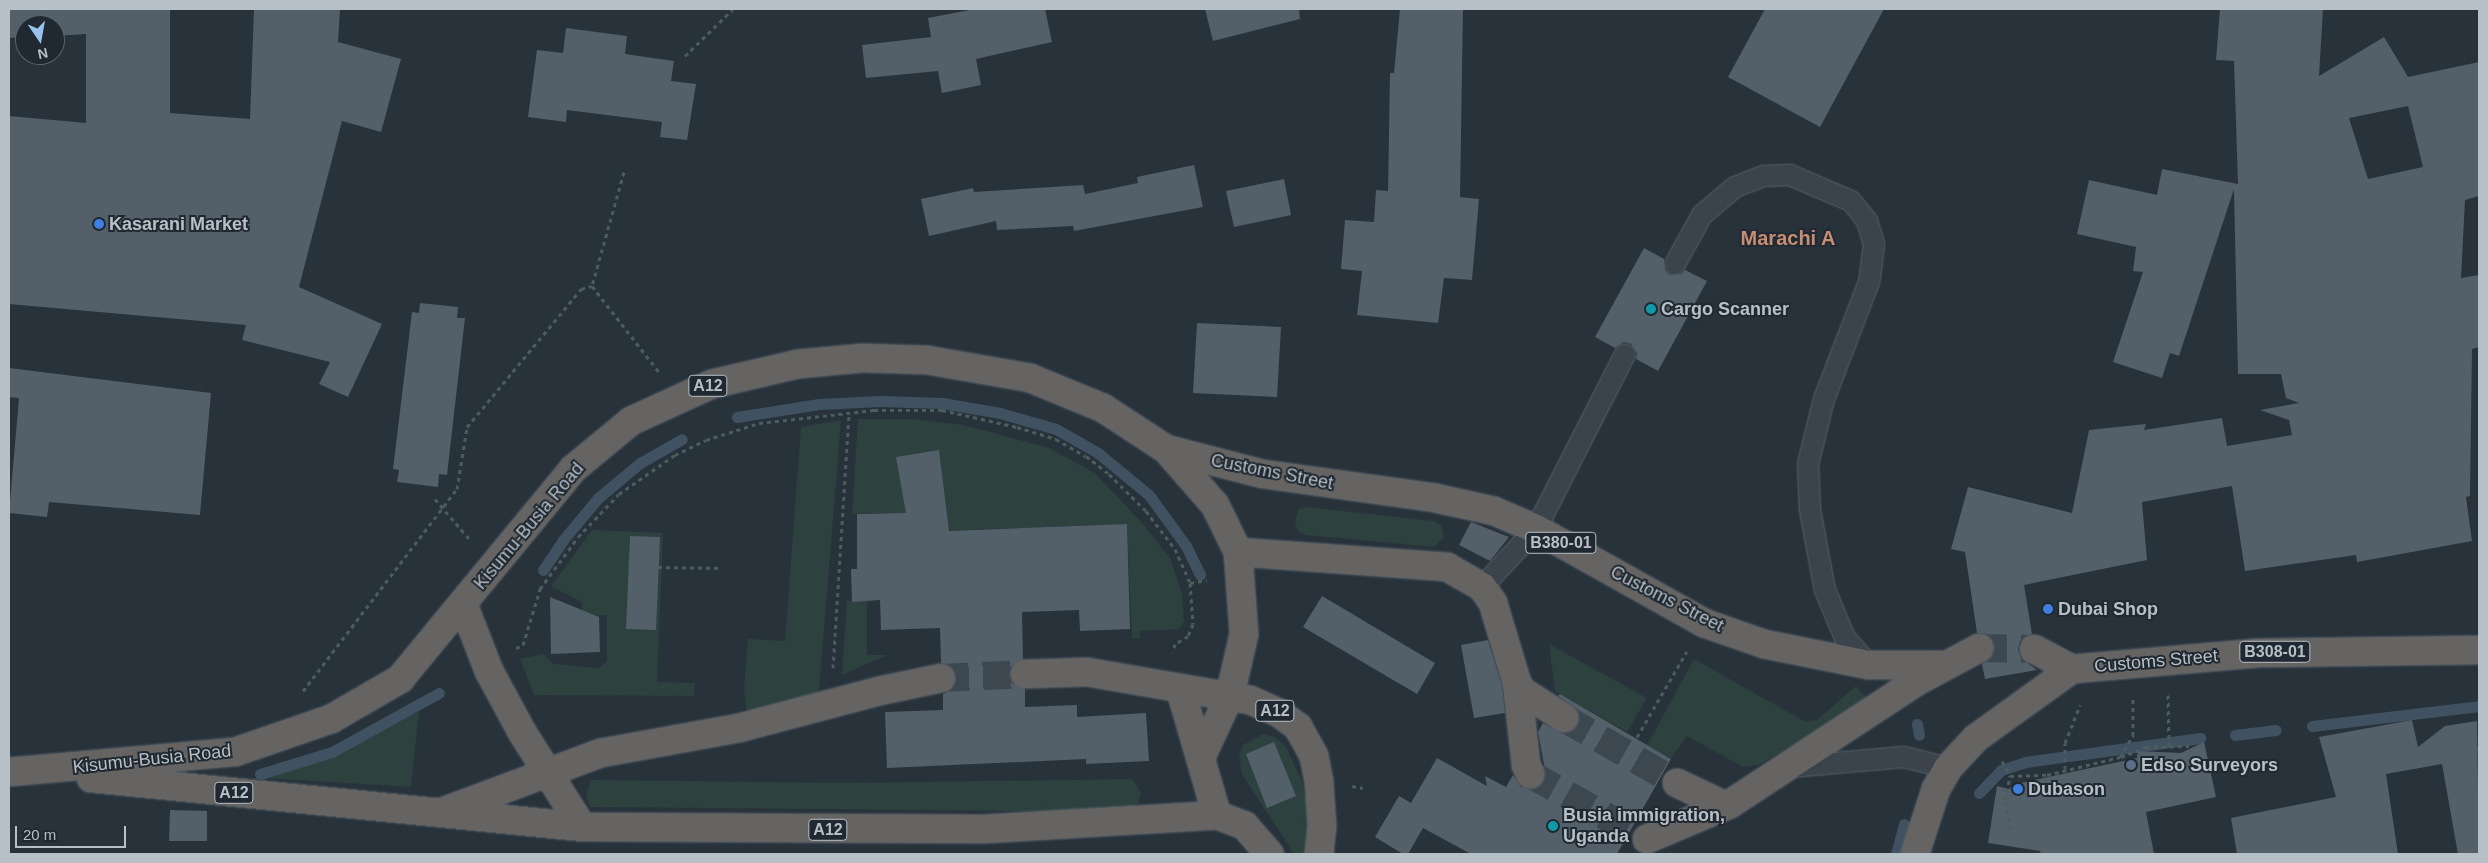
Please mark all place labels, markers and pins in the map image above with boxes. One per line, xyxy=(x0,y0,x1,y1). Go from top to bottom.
place label: Kasarani Market xyxy=(109,213,248,235)
marker: Kasarani Market xyxy=(93,218,105,230)
place label: Cargo Scanner xyxy=(1661,298,1789,320)
marker: Cargo Scanner xyxy=(1645,303,1657,315)
place label: Dubai Shop xyxy=(2058,598,2158,620)
marker: Dubai Shop xyxy=(2042,603,2054,615)
place label: Edso Surveyors xyxy=(2141,754,2278,776)
marker: Edso Surveyors xyxy=(2125,759,2137,771)
place label: Dubason xyxy=(2028,778,2105,800)
marker: Dubason xyxy=(2012,783,2024,795)
place label: Busia immigration, Uganda xyxy=(1563,805,1725,848)
marker: Busia immigration, Uganda xyxy=(1547,820,1559,832)

